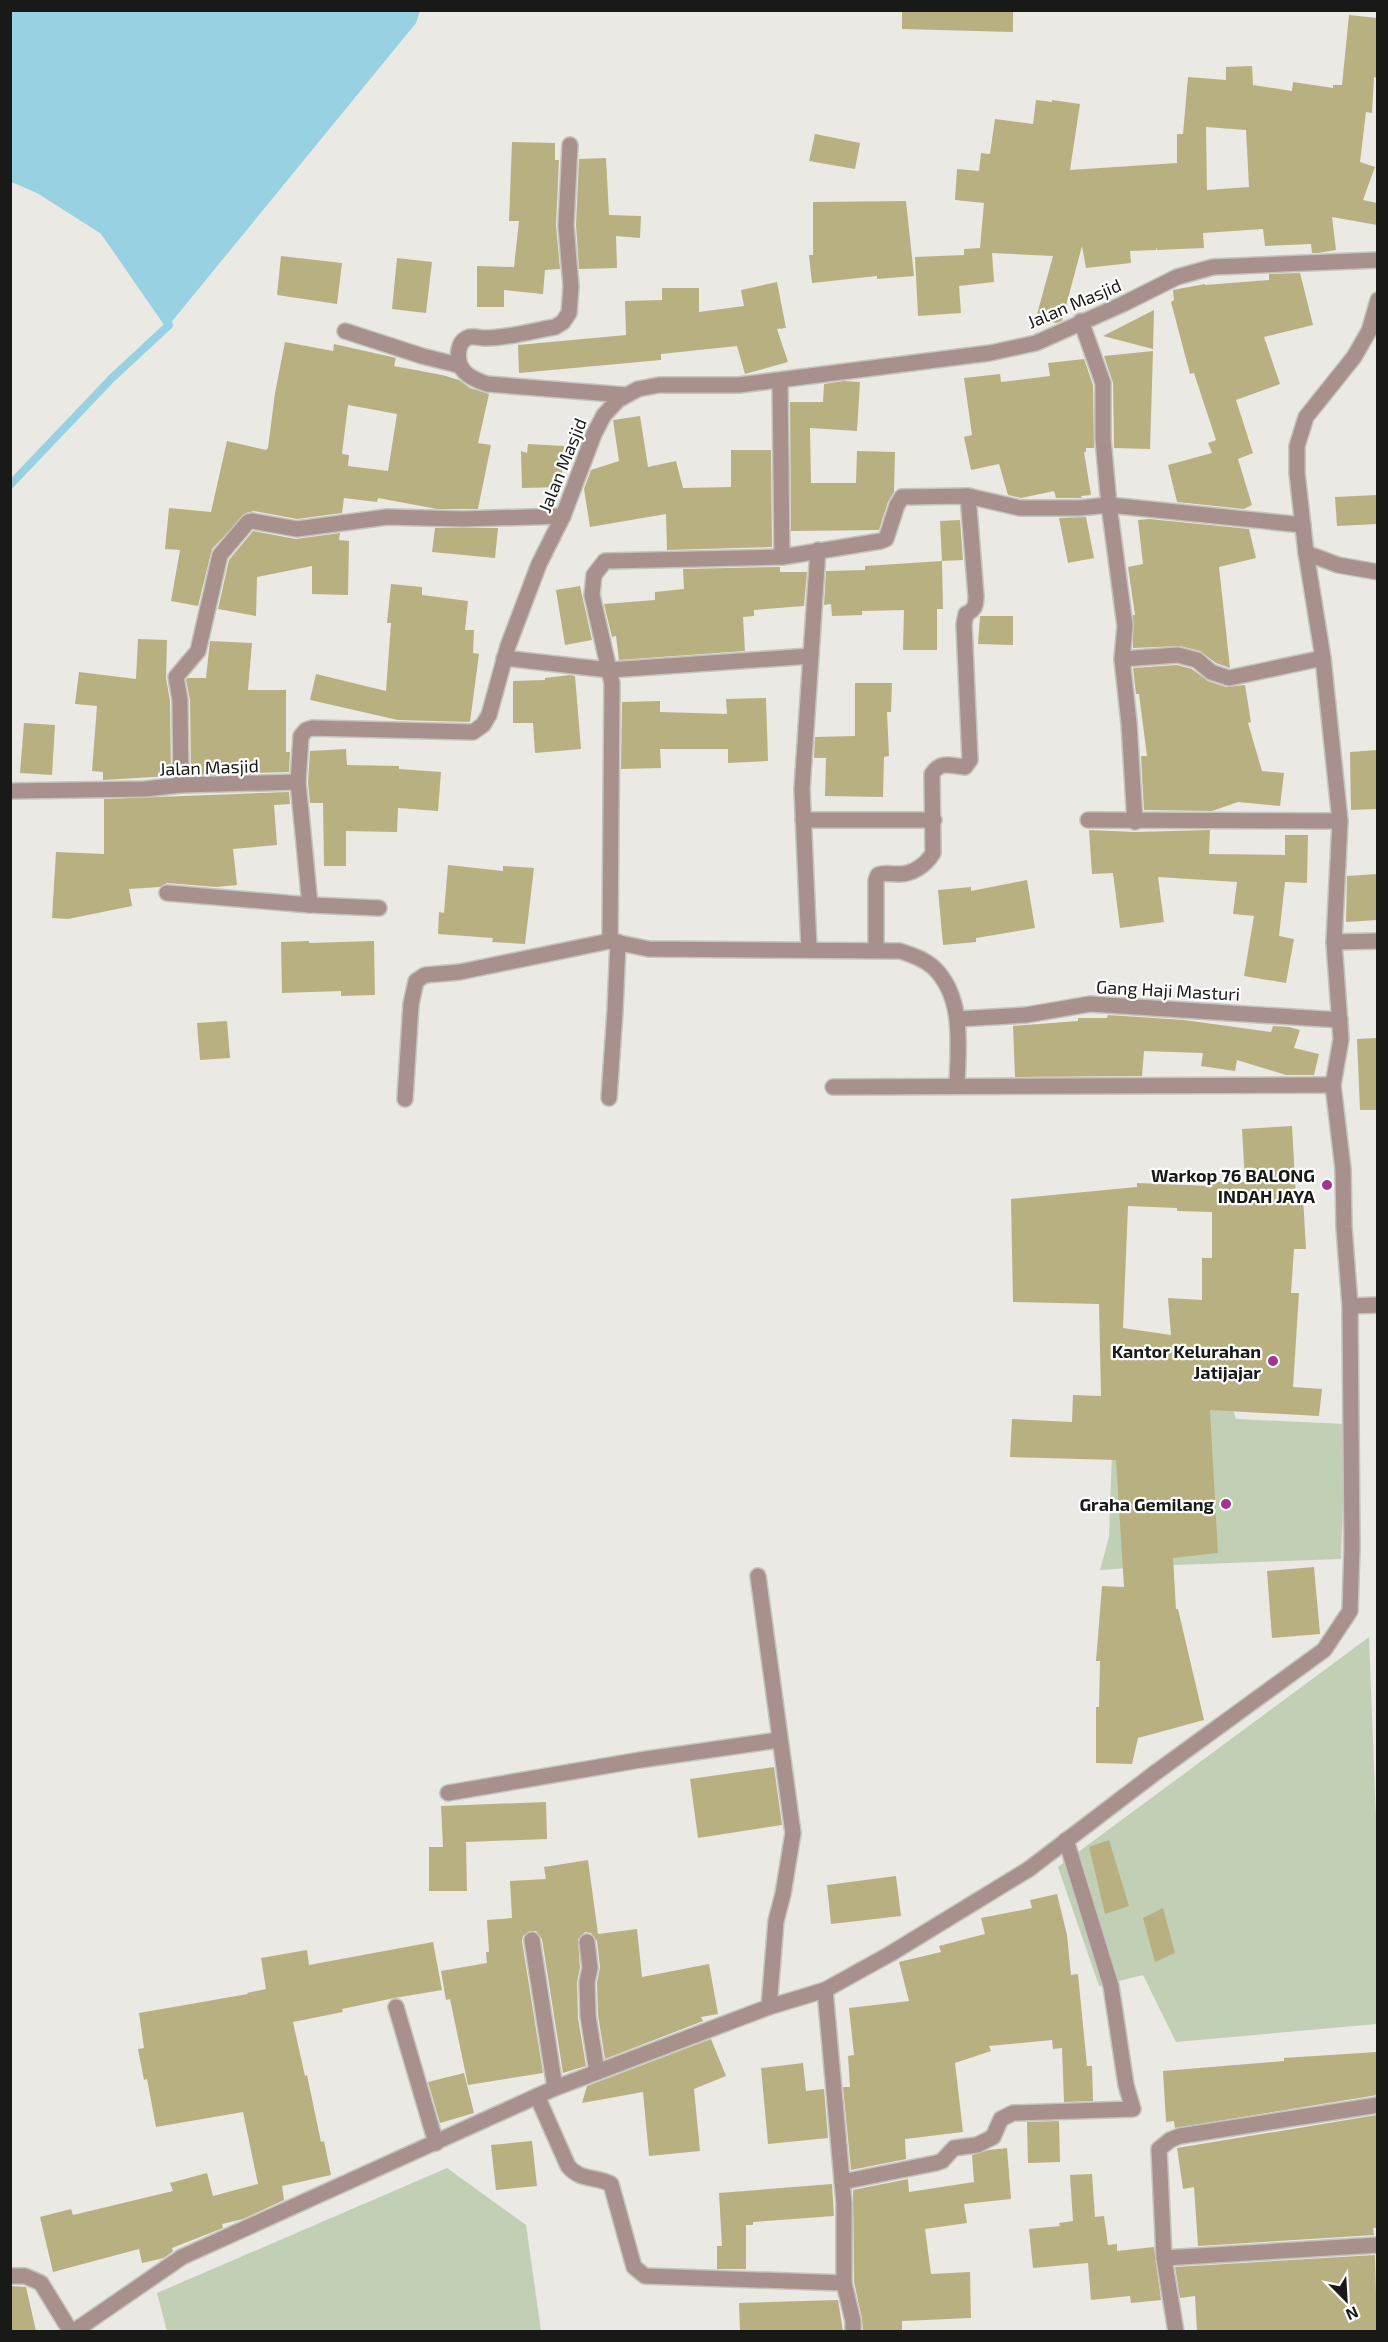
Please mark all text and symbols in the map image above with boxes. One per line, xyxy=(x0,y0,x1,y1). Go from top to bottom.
street label: Jalan Masjid xyxy=(1024,273,1124,333)
street label: Jalan Masjid xyxy=(533,415,591,515)
street label: Jalan Masjid xyxy=(159,754,259,780)
street label: Gang Haji Masturi xyxy=(1095,975,1241,1005)
place label: Warkop 76 BALONG INDAH JAYA xyxy=(1151,1164,1315,1207)
marker: Warkop 76 BALONG INDAH JAYA xyxy=(1320,1178,1334,1192)
place label: Kantor Kelurahan Jatijajar xyxy=(1112,1340,1261,1383)
marker: Kantor Kelurahan Jatijajar xyxy=(1266,1354,1280,1368)
place label: Graha Gemilang xyxy=(1079,1493,1215,1515)
marker: Graha Gemilang xyxy=(1219,1497,1233,1511)
north arrow xyxy=(1316,2270,1376,2330)
text: N xyxy=(1343,2303,1361,2325)

